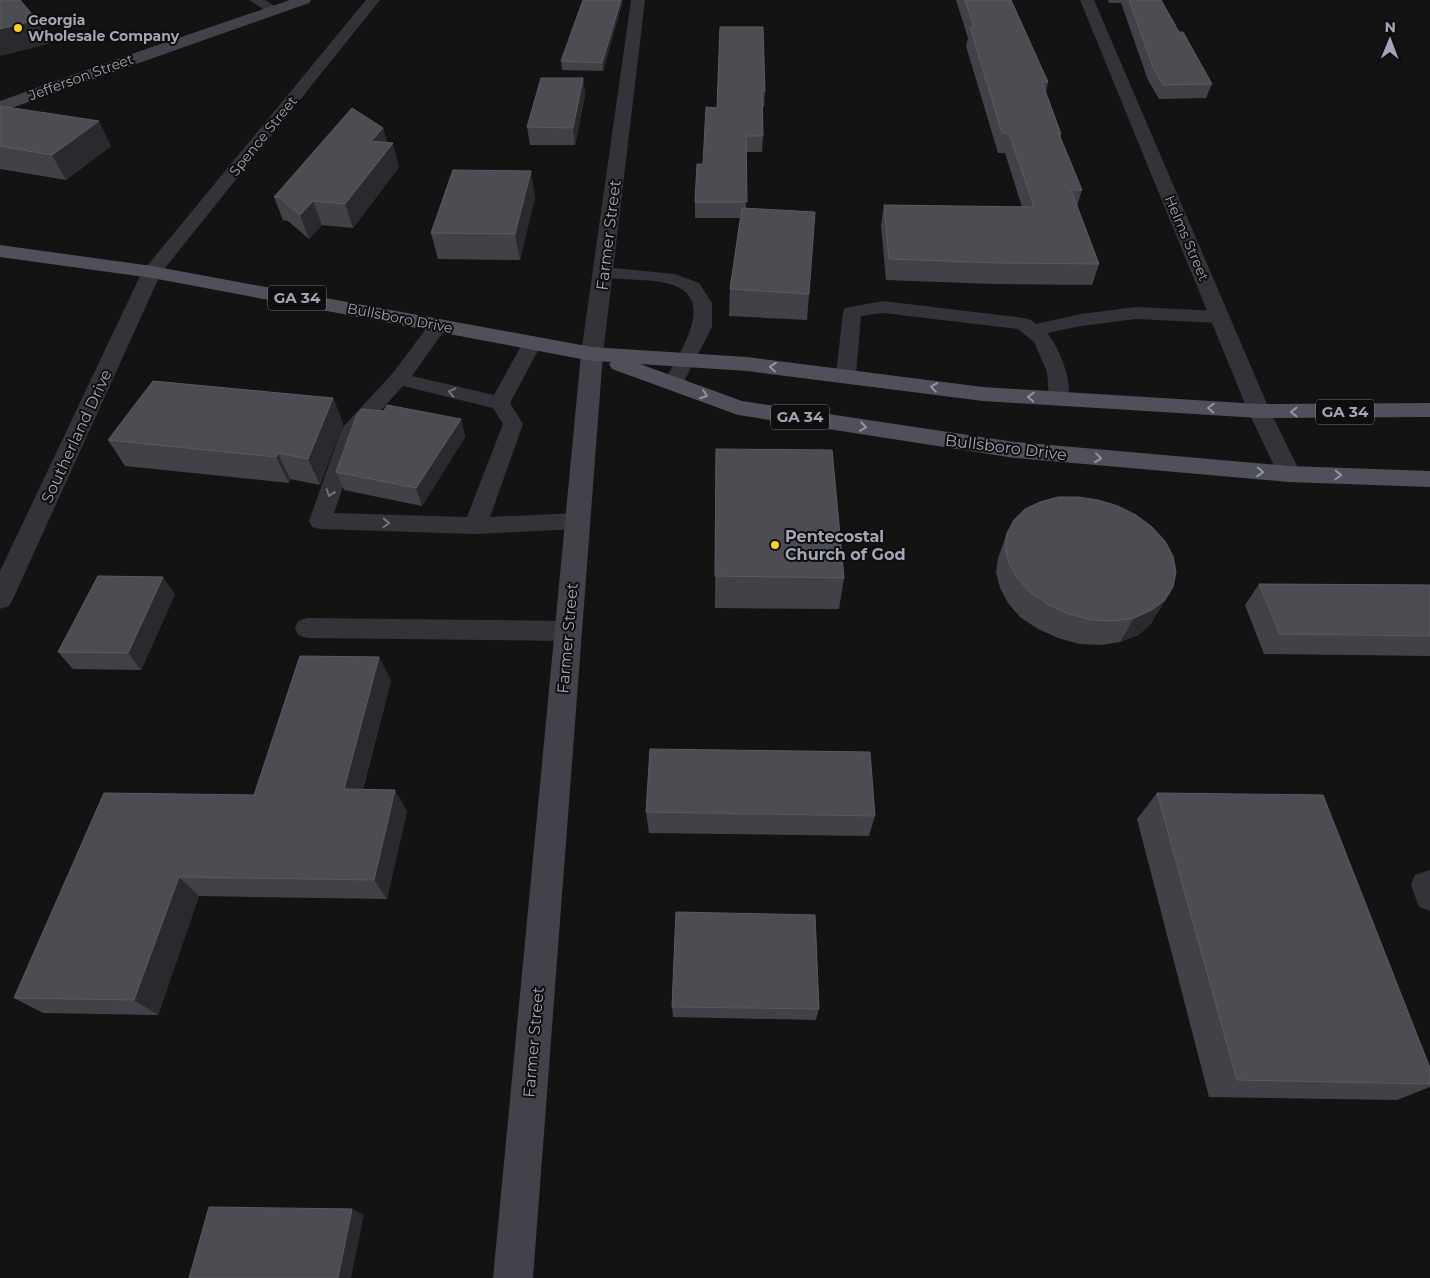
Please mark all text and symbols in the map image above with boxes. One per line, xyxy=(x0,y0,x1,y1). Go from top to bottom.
place label: Georgia Wholesale Company xyxy=(28,11,180,45)
north arrow xyxy=(1365,15,1415,65)
text: N xyxy=(1384,18,1396,36)
marker: Georgia Wholesale Company xyxy=(12,22,24,34)
street label: Jefferson Street xyxy=(25,50,136,105)
street label: Spence Street xyxy=(225,92,301,180)
street label: Farmer Street xyxy=(592,178,625,291)
street label: Helms Street xyxy=(1161,192,1213,284)
road number: GA 34 xyxy=(268,286,326,310)
street label: Bullsboro Drive xyxy=(346,299,454,337)
one-way arrow xyxy=(769,362,777,373)
street label: Southerland Drive xyxy=(37,366,116,506)
one-way arrow xyxy=(930,382,938,393)
one-way arrow xyxy=(448,387,457,398)
one-way arrow xyxy=(699,389,708,399)
one-way arrow xyxy=(1027,391,1035,402)
road number: GA 34 xyxy=(1316,400,1374,424)
one-way arrow xyxy=(1206,403,1214,414)
road number: GA 34 xyxy=(771,404,829,430)
one-way arrow xyxy=(1290,406,1298,417)
one-way arrow xyxy=(858,421,867,431)
street label: Bullsboro Drive xyxy=(944,431,1068,464)
one-way arrow xyxy=(1095,452,1103,463)
one-way arrow xyxy=(1257,466,1265,477)
one-way arrow xyxy=(1334,470,1342,481)
one-way arrow xyxy=(325,488,335,496)
one-way arrow xyxy=(382,518,390,528)
place label: Pentecostal Church of God xyxy=(785,527,905,564)
marker: Pentecostal Church of God xyxy=(769,539,781,551)
street label: Farmer Street xyxy=(553,581,582,694)
street label: Farmer Street xyxy=(519,985,548,1098)

